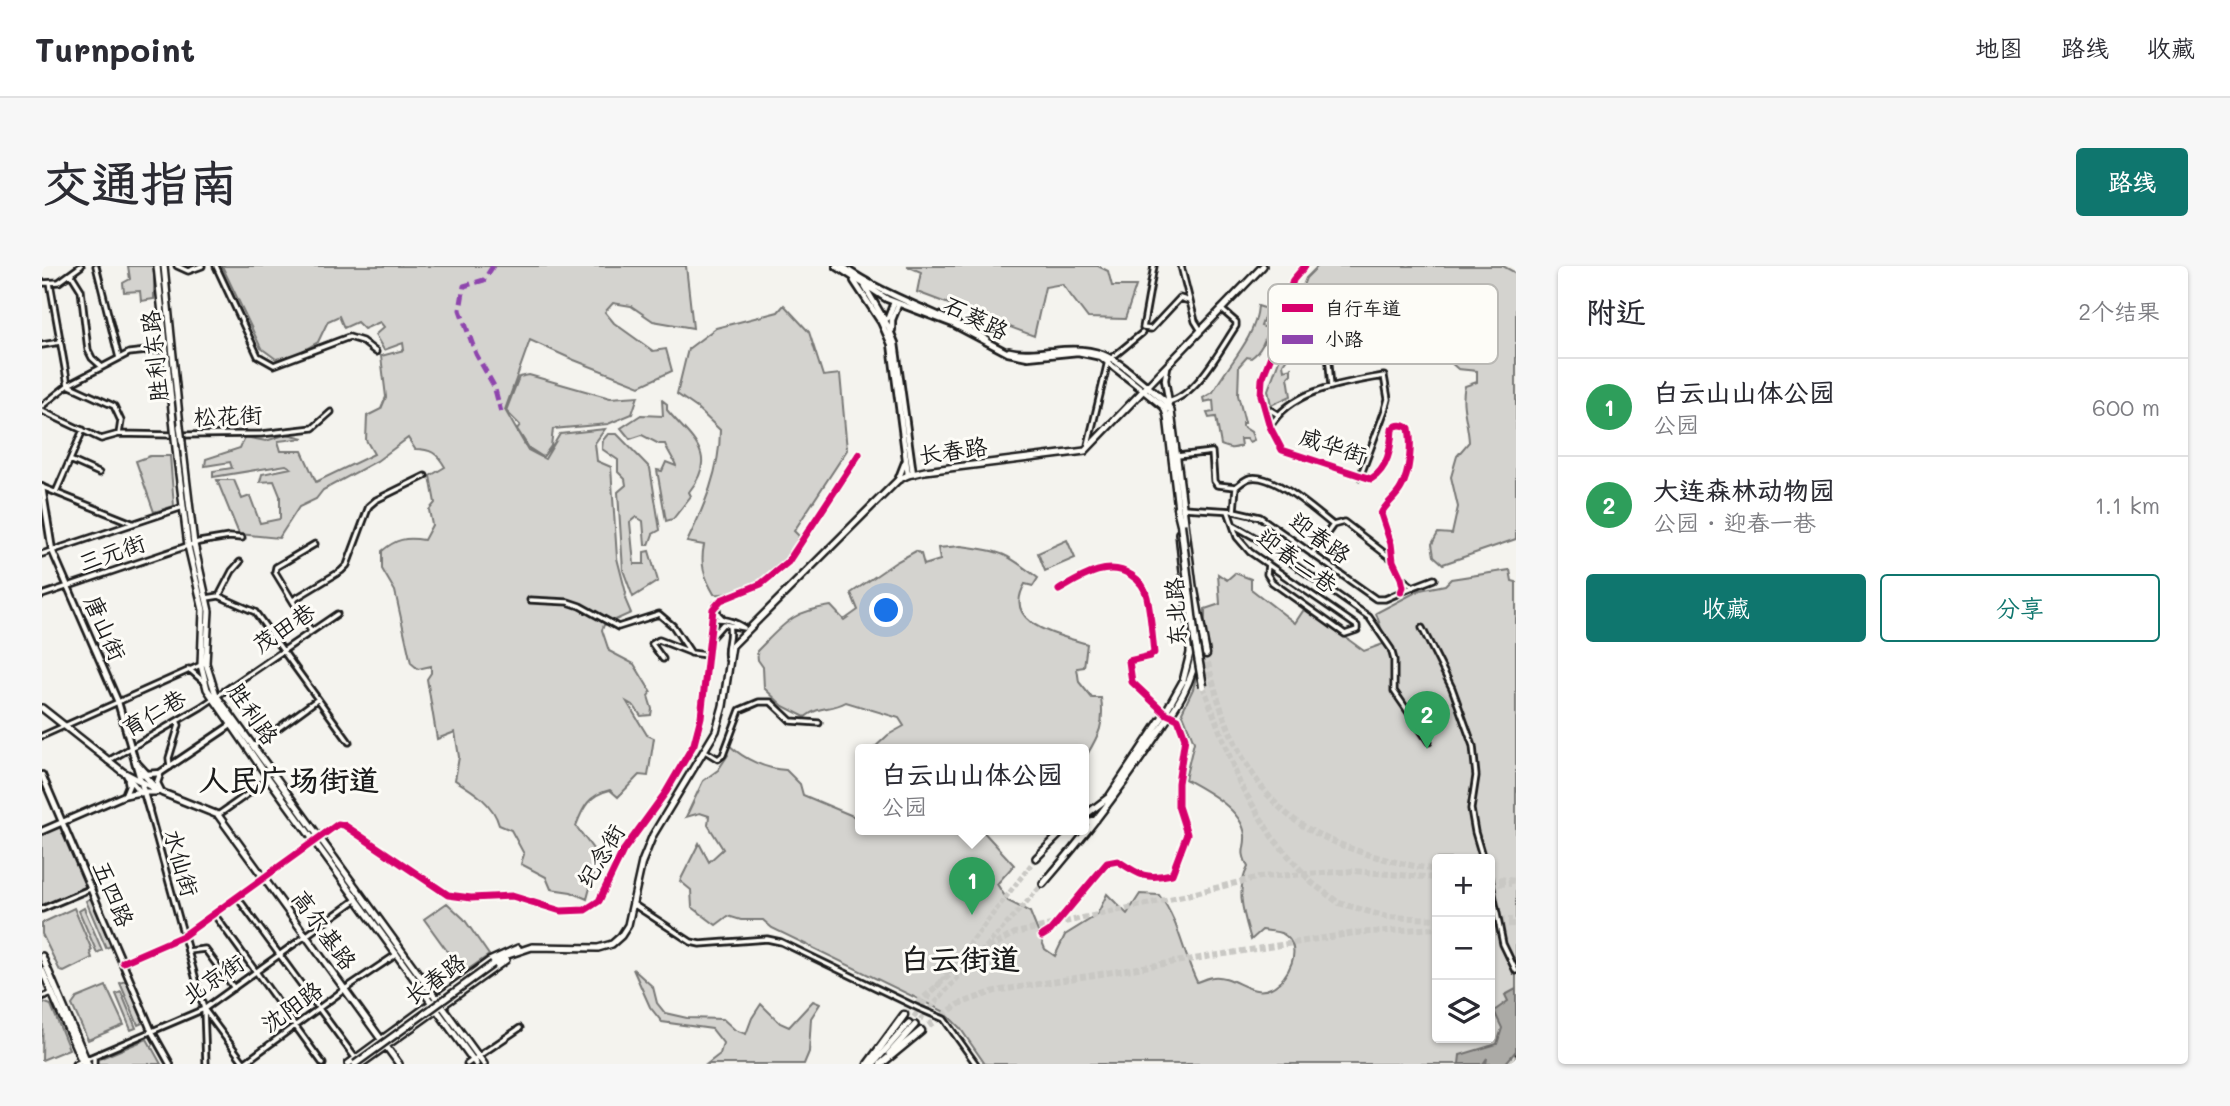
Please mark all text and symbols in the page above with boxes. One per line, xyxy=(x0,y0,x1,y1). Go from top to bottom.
text: Turnpoint xyxy=(35,27,195,70)
text: 地图 xyxy=(1975,32,2023,63)
text: 路线 xyxy=(2061,32,2109,63)
text: 收藏 xyxy=(2147,32,2195,63)
button: 路线 xyxy=(2076,148,2188,216)
text: 交通指南 xyxy=(42,150,238,213)
legend xyxy=(1268,284,1498,364)
street label: 石葵路 xyxy=(939,288,1014,346)
text: 附近 xyxy=(1586,291,1646,331)
text: 自行车道 xyxy=(1325,295,1401,320)
text: 2个结果 xyxy=(2078,296,2160,326)
street label: 胜利东路 xyxy=(134,309,174,403)
text: 小路 xyxy=(1325,326,1363,351)
text: 白云山山体公园 xyxy=(1653,375,1835,409)
text: 1 xyxy=(1604,392,1614,422)
text: 600 m xyxy=(2092,392,2160,422)
street label: 松花街 xyxy=(193,399,263,431)
text: 公园 xyxy=(1653,409,1699,439)
street label: 威华街 xyxy=(1296,420,1371,470)
street label: 长春路 xyxy=(917,430,989,470)
text: 大连森林动物园 xyxy=(1653,473,1835,507)
text: 2 xyxy=(1603,490,1615,520)
text: 1.1 km xyxy=(2095,490,2160,520)
street label: 迎春路 xyxy=(1284,505,1357,570)
text: 公园 · 迎春一巷 xyxy=(1653,507,1816,537)
street label: 迎春二巷 xyxy=(1252,521,1344,600)
street label: 三元街 xyxy=(74,527,149,577)
button: 收藏 xyxy=(1586,574,1866,642)
button: 分享 xyxy=(1880,574,2160,642)
street label: 东北路 xyxy=(1158,577,1192,647)
street label: 唐山街 xyxy=(78,590,134,665)
your location xyxy=(869,593,903,627)
street label: 茂田巷 xyxy=(246,595,321,659)
street label: 胜利路 xyxy=(222,677,286,750)
street label: 育仁巷 xyxy=(116,681,192,742)
pin: 2 xyxy=(1404,691,1450,749)
popup xyxy=(855,744,1089,835)
text: 白云山山体公园 xyxy=(881,757,1063,791)
district label: 人民广场街道 xyxy=(199,759,379,799)
text: 公园 xyxy=(881,791,927,821)
street label: 纪念街 xyxy=(570,818,631,893)
street label: 水仙街 xyxy=(158,825,206,900)
map controls xyxy=(1432,854,1495,1043)
button: + xyxy=(1432,854,1495,917)
street label: 五四路 xyxy=(87,856,141,931)
pin: 1 xyxy=(949,857,995,915)
street label: 高尔基路 xyxy=(286,883,364,975)
button: − xyxy=(1432,917,1495,980)
district label: 白云街道 xyxy=(900,938,1020,978)
street label: 长春路 xyxy=(398,946,471,1011)
street label: 北京街 xyxy=(175,947,250,1010)
street label: 沈阳路 xyxy=(255,974,328,1039)
button: layers xyxy=(1432,980,1495,1043)

